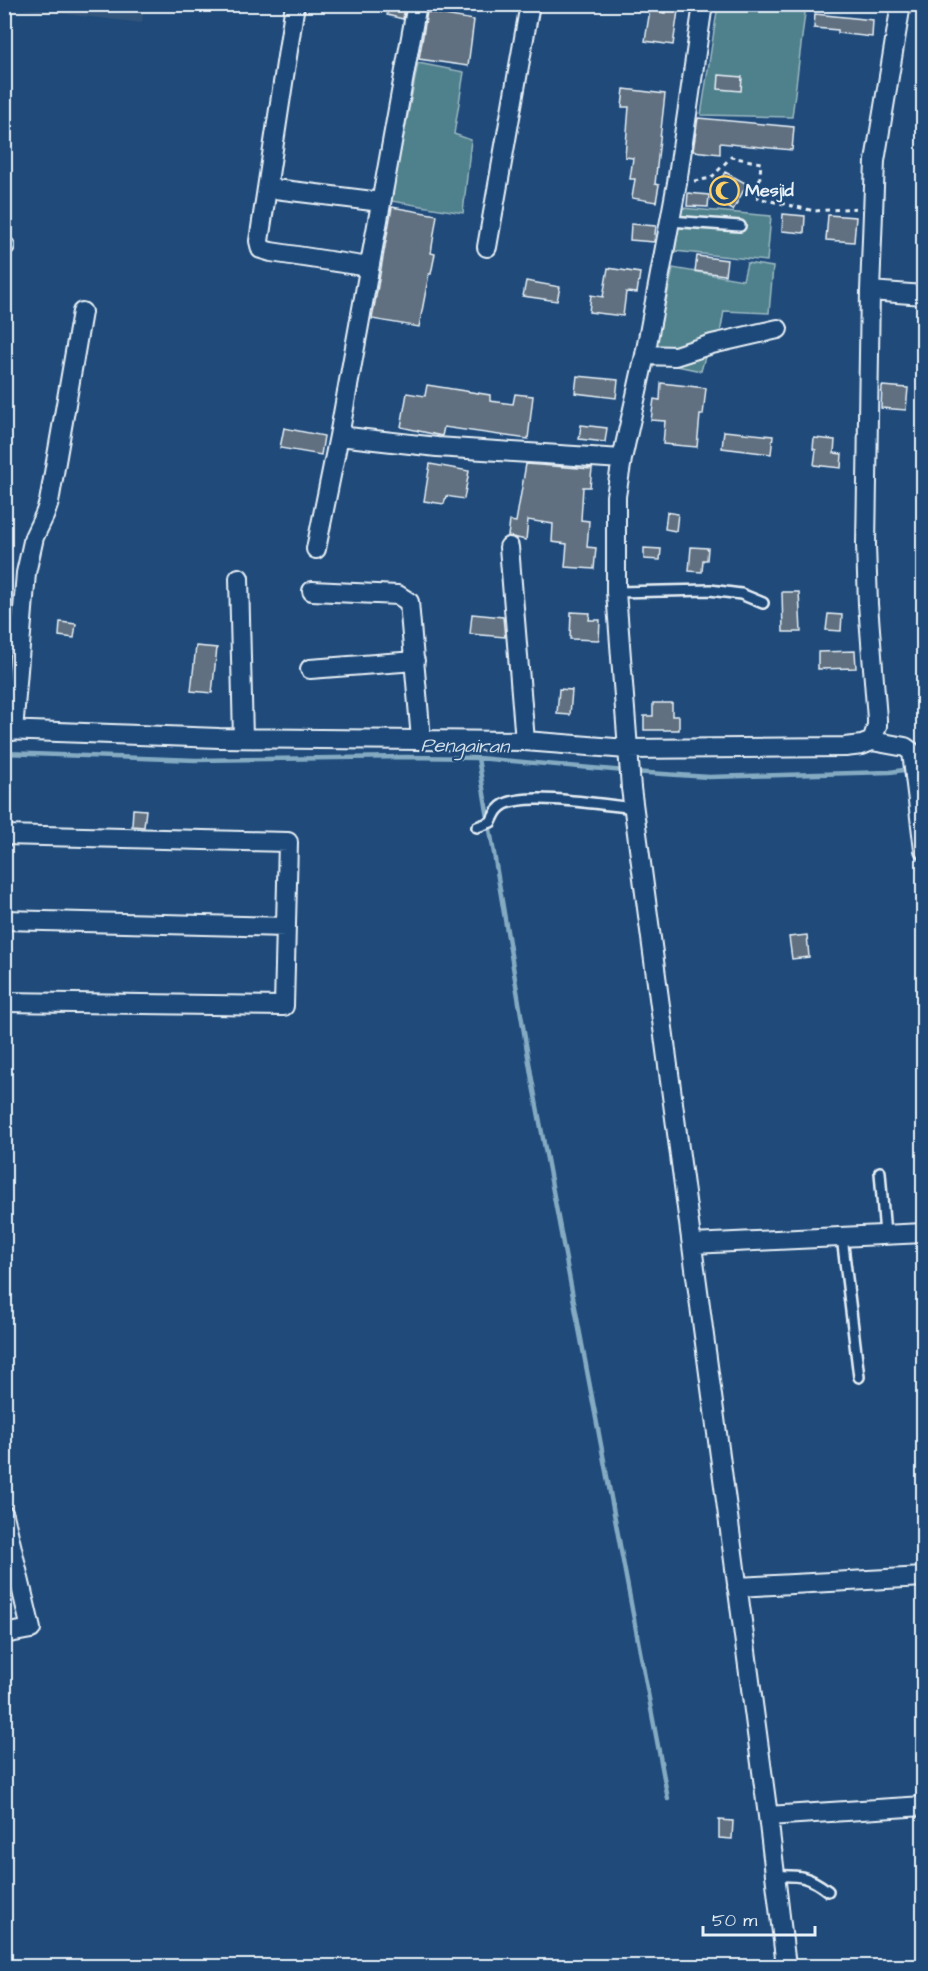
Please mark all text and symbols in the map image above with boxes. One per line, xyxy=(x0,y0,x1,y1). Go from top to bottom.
mosque icon: Mesjid xyxy=(708,174,740,206)
place label: Mesjid xyxy=(745,178,795,203)
water label: Pengairan xyxy=(421,731,511,762)
scale bar xyxy=(703,1899,816,1937)
text: 50 m xyxy=(712,1908,757,1933)

